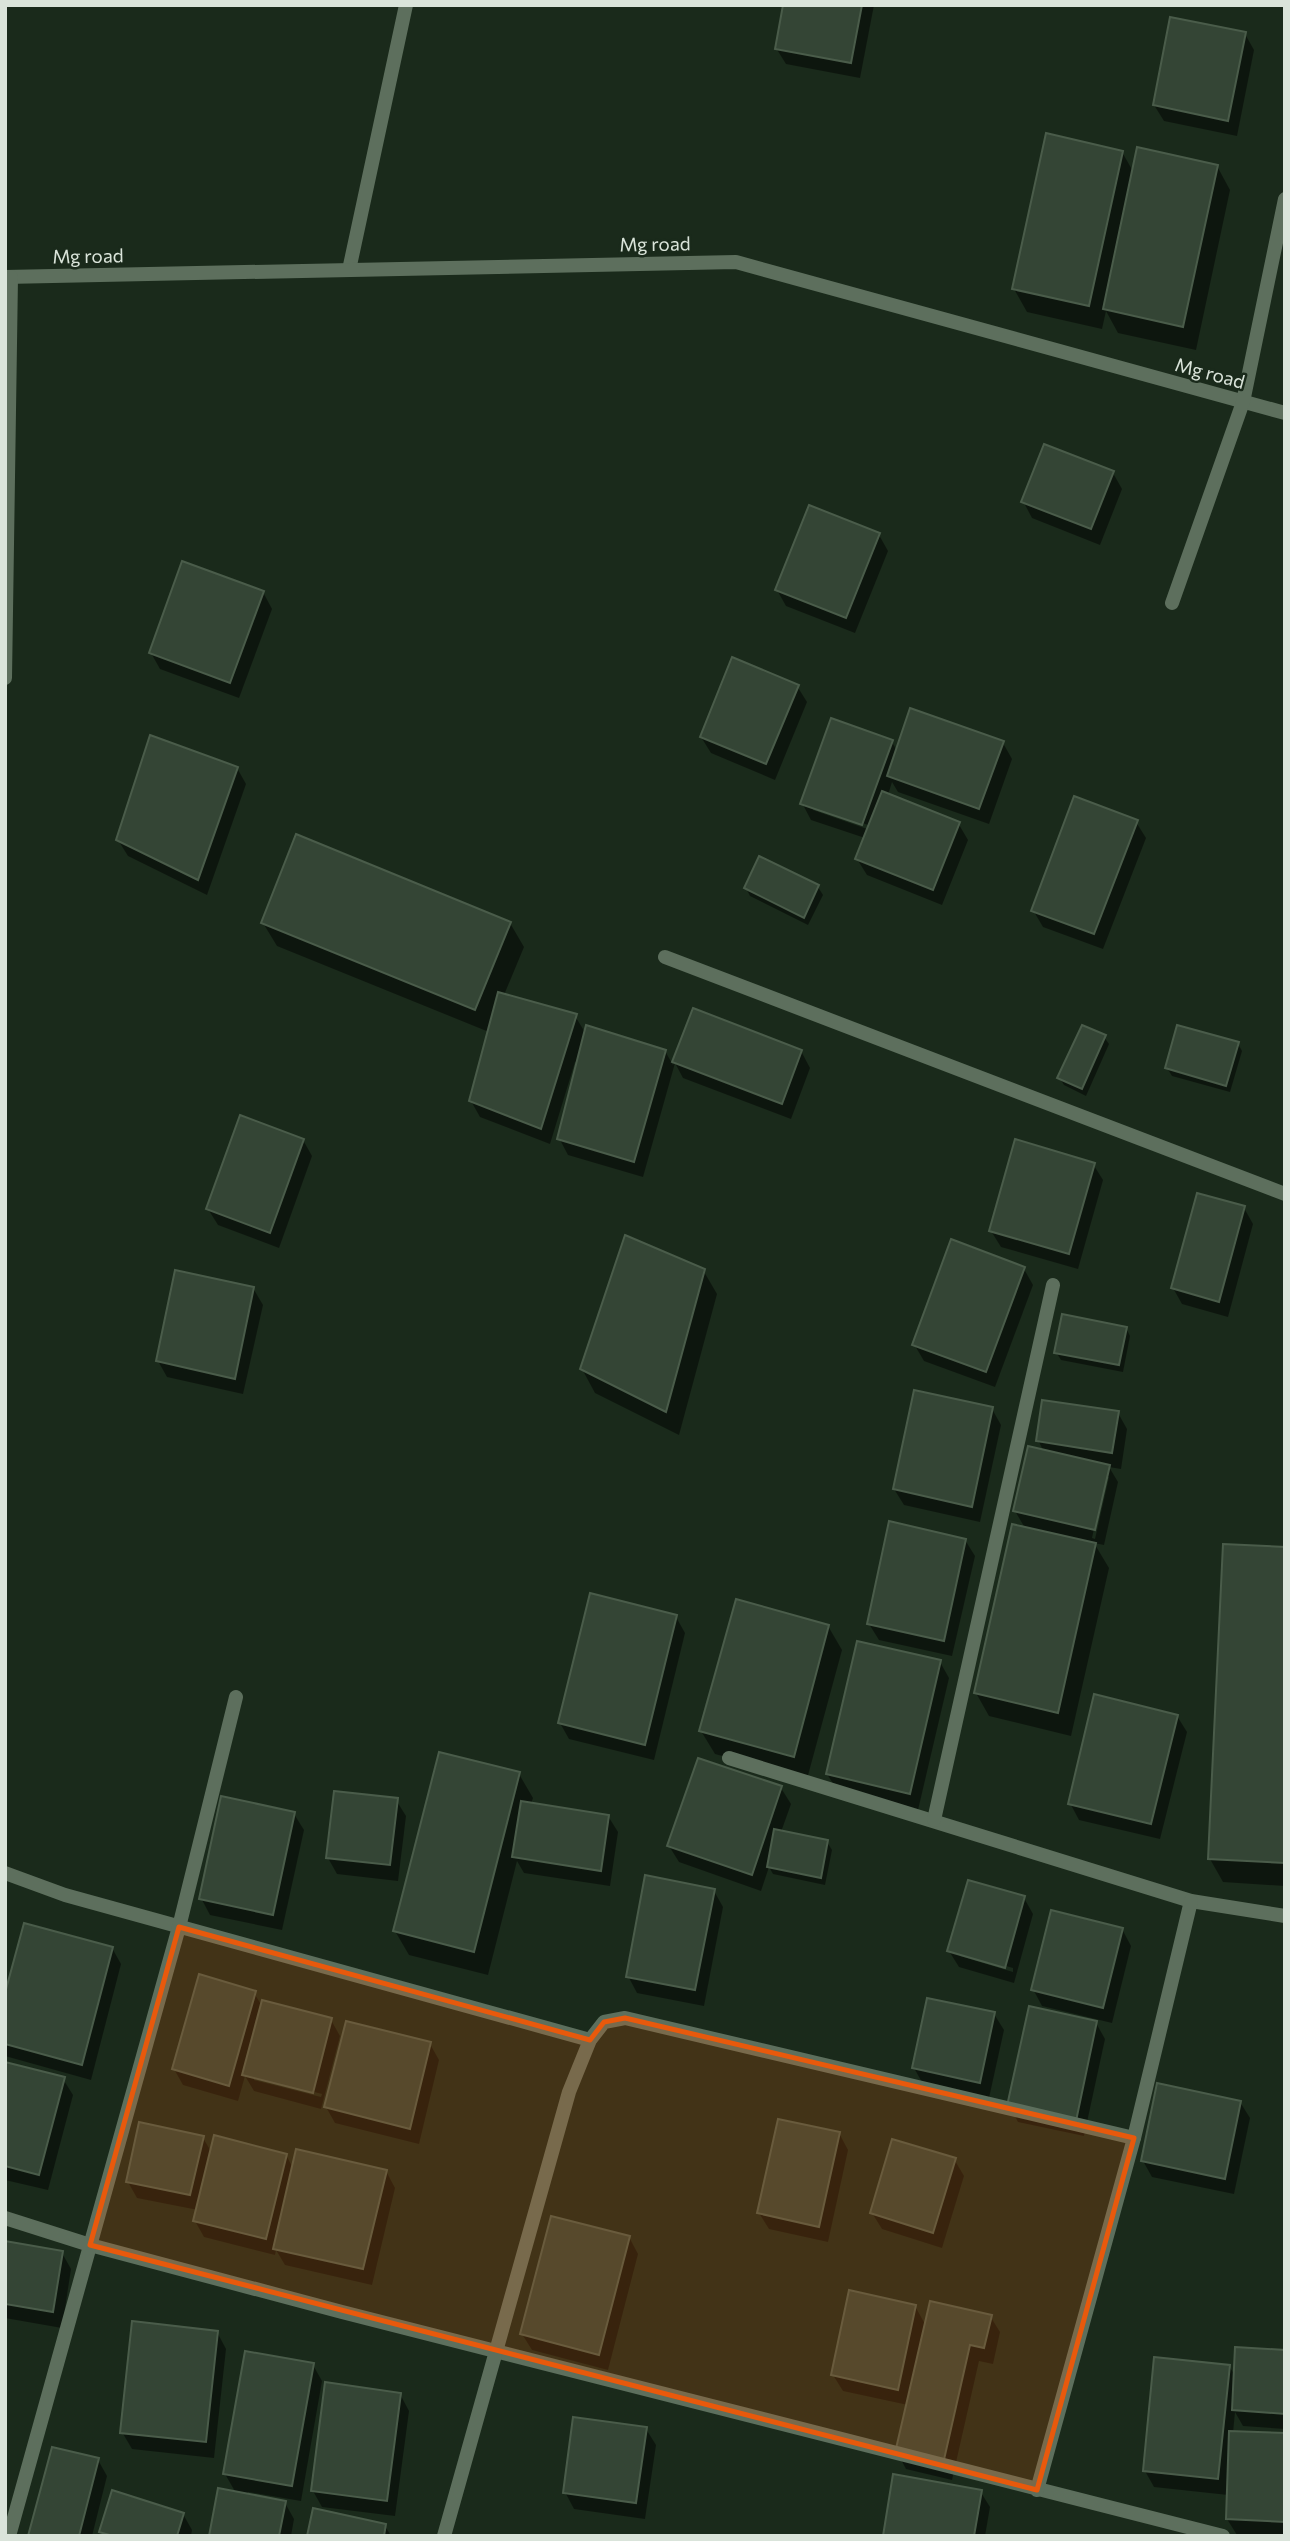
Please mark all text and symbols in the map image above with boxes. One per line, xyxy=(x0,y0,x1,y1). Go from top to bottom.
street label: Mg road xyxy=(619,231,691,256)
street label: Mg road xyxy=(52,243,124,268)
street label: Mg road xyxy=(1173,352,1248,393)

